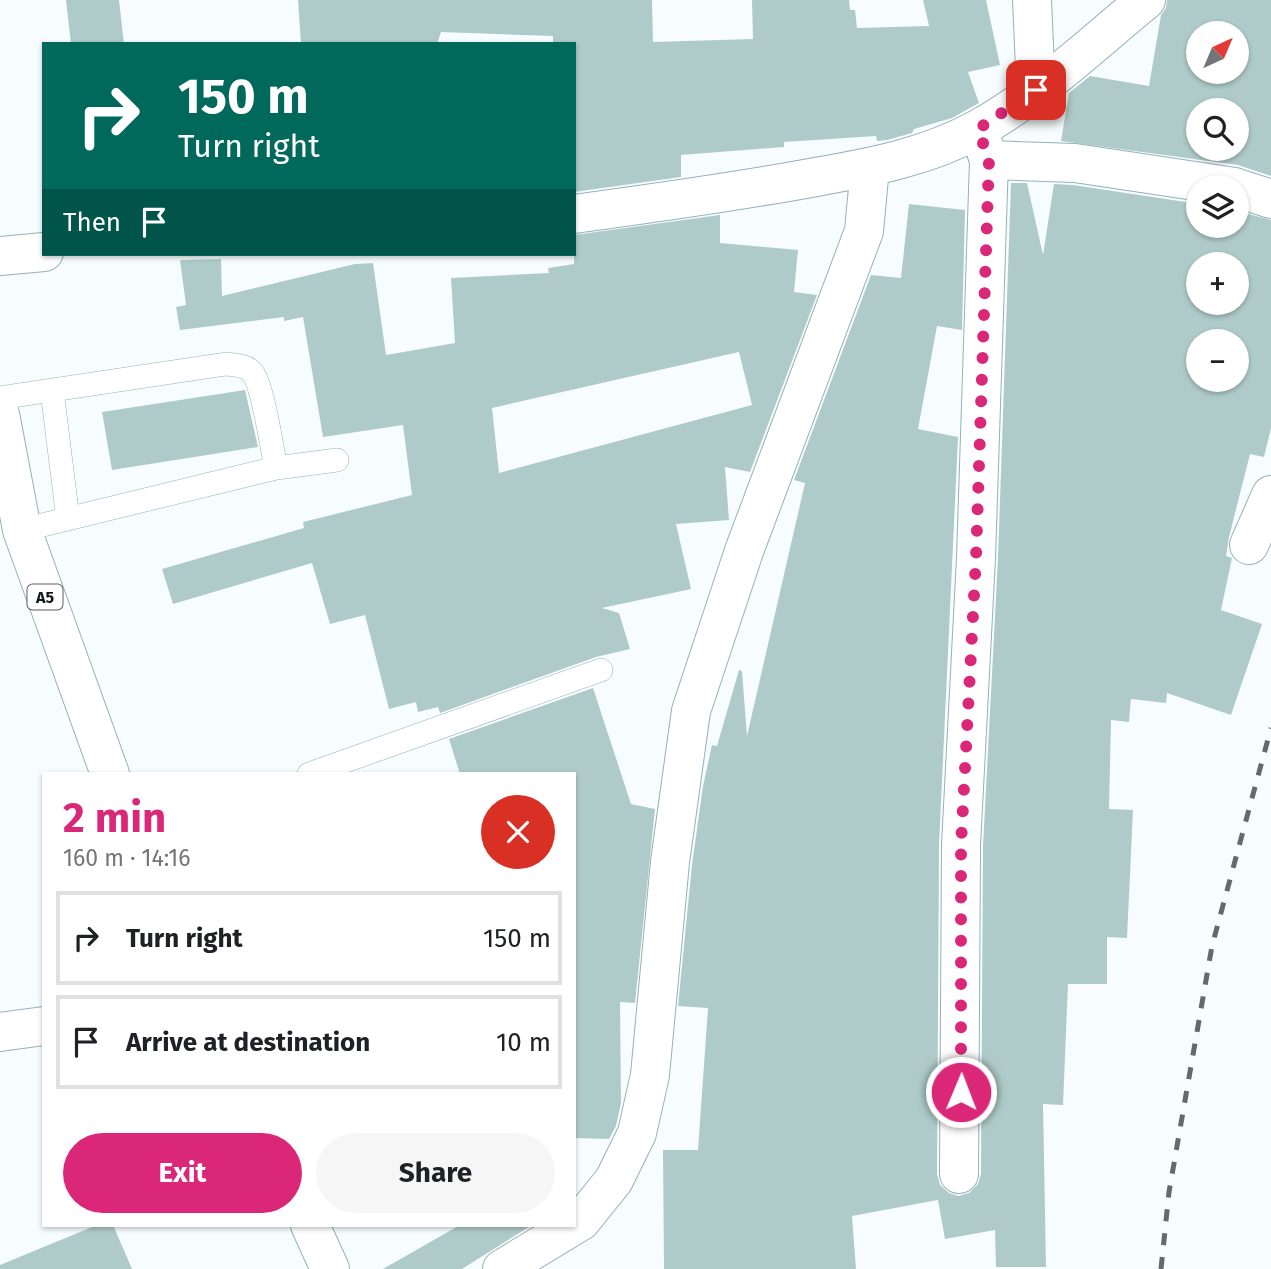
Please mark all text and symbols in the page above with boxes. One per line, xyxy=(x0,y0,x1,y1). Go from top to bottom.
north arrow xyxy=(1186,21,1250,84)
map controls xyxy=(1186,21,1249,392)
pin xyxy=(1006,60,1066,120)
text: 150 m xyxy=(178,67,309,126)
icon: right xyxy=(63,70,154,161)
icon: arrive xyxy=(1017,71,1055,109)
button: search xyxy=(1186,98,1249,161)
text: Turn right xyxy=(178,127,320,165)
button: layers xyxy=(1186,175,1249,238)
icon: arrive xyxy=(135,203,173,241)
text: Then xyxy=(63,207,121,238)
button: + xyxy=(1186,252,1249,315)
button: − xyxy=(1186,329,1249,392)
road number: A5 xyxy=(28,584,62,610)
text: 2 min xyxy=(63,793,166,843)
button: close xyxy=(481,795,555,869)
text: 160 m · 14:16 xyxy=(63,844,191,872)
icon: right xyxy=(67,919,105,957)
text: Turn right xyxy=(126,923,243,954)
text: 150 m xyxy=(483,923,551,954)
icon: arrive xyxy=(67,1023,105,1061)
text: Arrive at destination xyxy=(126,1027,370,1058)
text: 10 m xyxy=(496,1027,551,1058)
position arrow xyxy=(924,1055,998,1129)
button: Exit xyxy=(63,1133,302,1213)
button: Share xyxy=(316,1133,555,1213)

